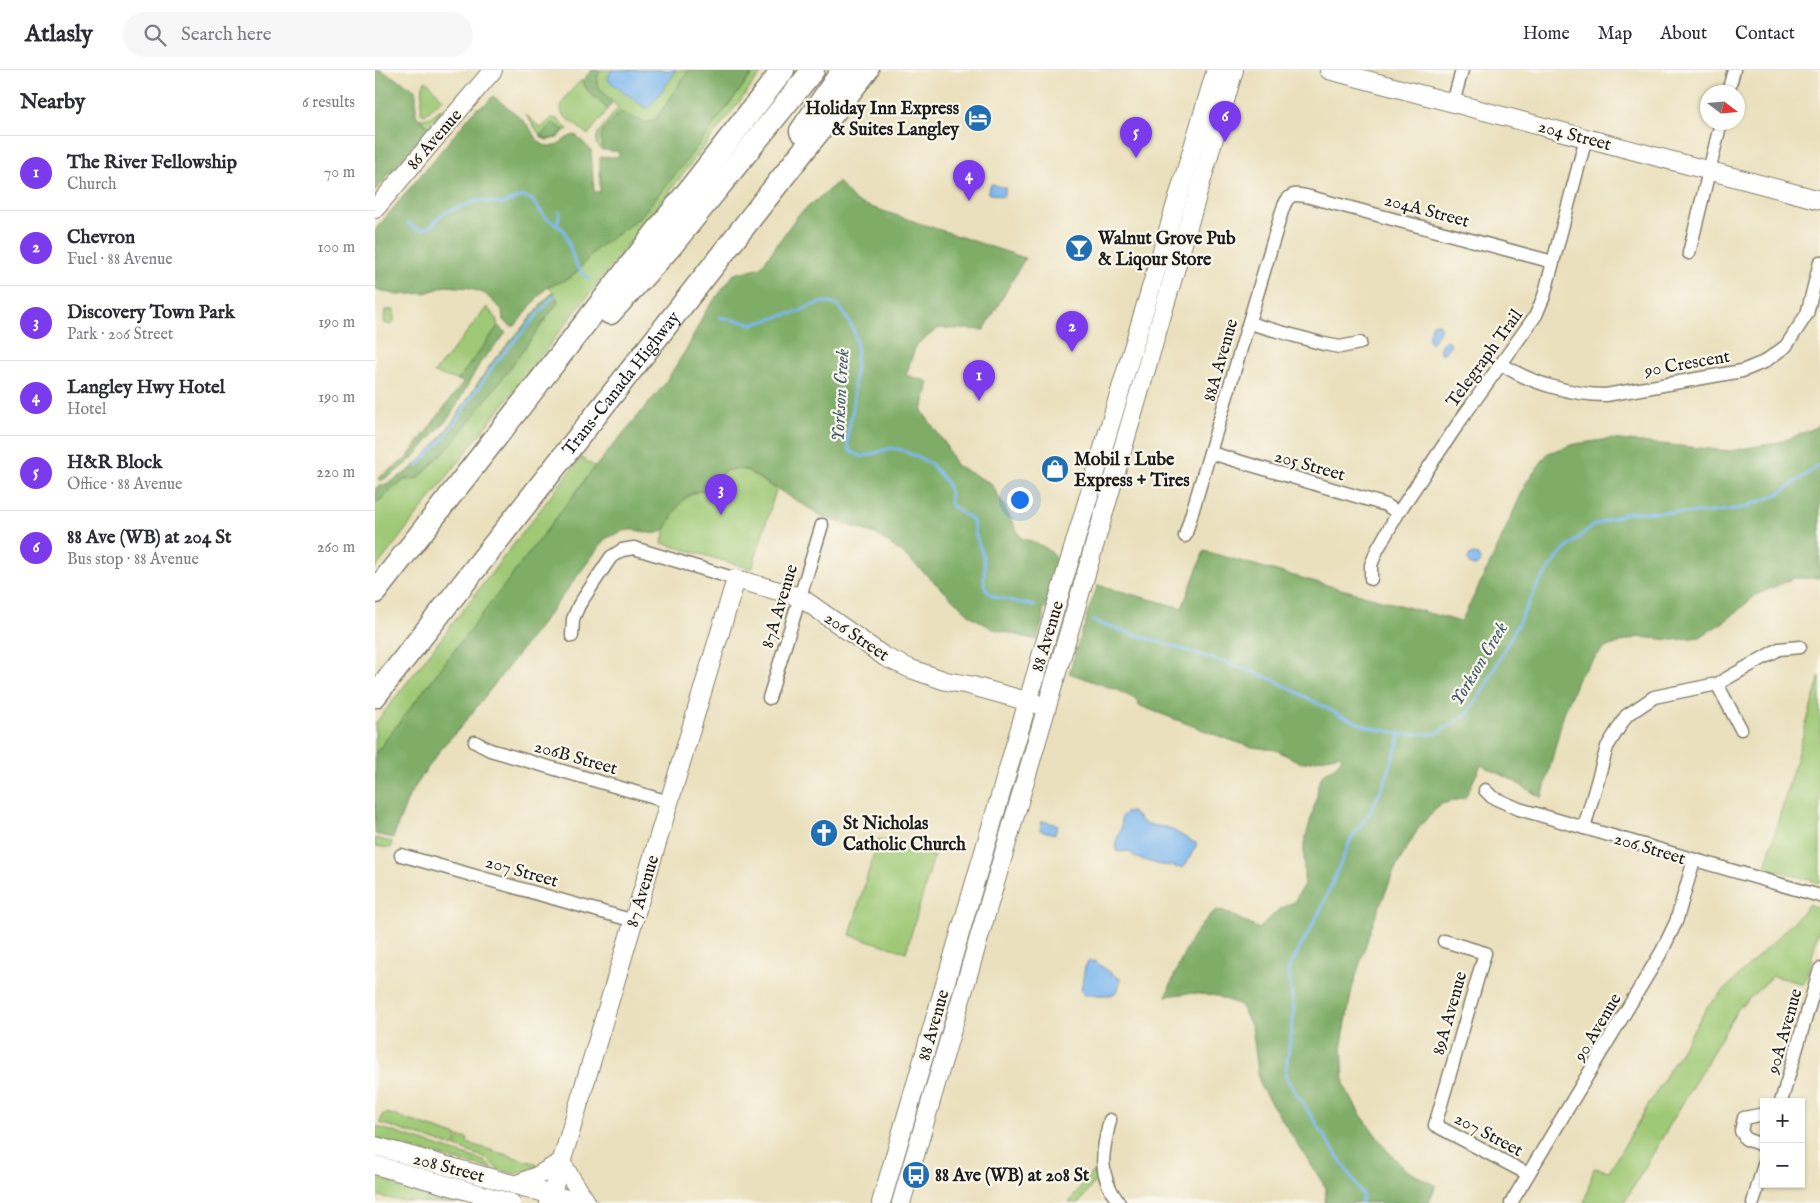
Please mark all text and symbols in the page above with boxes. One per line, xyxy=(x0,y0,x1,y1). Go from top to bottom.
search box xyxy=(123,12,473,57)
text: Atlasly xyxy=(25,19,93,50)
icon: search xyxy=(141,21,169,49)
text: Search here xyxy=(181,23,271,47)
text: Home xyxy=(1523,23,1570,46)
text: Map xyxy=(1598,23,1632,46)
text: About xyxy=(1660,23,1707,46)
text: Contact xyxy=(1735,23,1795,46)
north arrow xyxy=(1700,85,1745,130)
text: Nearby xyxy=(20,89,85,116)
text: 6 results xyxy=(302,93,355,113)
place label: Holiday Inn Express & Suites Langley xyxy=(805,98,960,142)
pin: 6 xyxy=(1209,101,1241,142)
hotel icon: Holiday Inn Express & Suites Langley xyxy=(963,103,993,133)
street label: 86 Avenue xyxy=(402,105,468,175)
street label: 204 Street xyxy=(1536,116,1614,157)
pin: 5 xyxy=(1120,117,1152,158)
text: The River Fellowship xyxy=(67,151,237,175)
pin: 4 xyxy=(953,160,985,201)
text: 1 xyxy=(33,163,39,183)
text: 70 m xyxy=(324,163,355,183)
text: Church xyxy=(67,175,116,195)
street label: 204A Street xyxy=(1382,189,1472,234)
text: Chevron xyxy=(67,226,135,250)
place label: Walnut Grove Pub & Liqour Store xyxy=(1097,228,1236,272)
bar icon: Walnut Grove Pub & Liqour Store xyxy=(1064,233,1094,263)
text: 2 xyxy=(32,238,40,258)
text: 100 m xyxy=(318,238,355,258)
text: Fuel · 88 Avenue xyxy=(67,250,173,270)
text: Discovery Town Park xyxy=(67,301,235,325)
street label: Telegraph Trail xyxy=(1442,305,1529,413)
street label: Trans-Canada Highway xyxy=(558,307,686,461)
pin: 2 xyxy=(1056,311,1088,352)
text: 3 xyxy=(33,313,39,333)
text: 190 m xyxy=(318,313,355,333)
street label: 88A Avenue xyxy=(1199,316,1244,405)
text: Park · 206 Street xyxy=(67,325,173,345)
street label: 90 Crescent xyxy=(1642,346,1732,383)
water label: Yorkson Creek xyxy=(827,348,855,442)
pin: 1 xyxy=(963,360,995,401)
text: Langley Hwy Hotel xyxy=(67,376,225,400)
text: 4 xyxy=(32,388,40,408)
text: 190 m xyxy=(318,388,355,408)
text: Hotel xyxy=(67,400,106,420)
street label: 205 Street xyxy=(1272,445,1348,487)
place label: Mobil 1 Lube Express + Tires xyxy=(1074,449,1190,493)
text: H&R Block xyxy=(67,451,162,475)
shop icon: Mobil 1 Lube Express + Tires xyxy=(1040,454,1070,484)
text: 5 xyxy=(33,463,39,483)
text: 220 m xyxy=(316,463,355,483)
pin: 3 xyxy=(705,474,737,515)
text: Office · 88 Avenue xyxy=(67,475,182,495)
your location xyxy=(1007,487,1033,513)
text: 88 Ave (WB) at 204 St xyxy=(67,526,232,550)
text: 6 xyxy=(33,538,39,558)
text: 260 m xyxy=(317,538,355,558)
text: Bus stop · 88 Avenue xyxy=(67,550,199,570)
street label: 87A Avenue xyxy=(757,562,804,651)
street label: 88 Avenue xyxy=(1027,598,1070,675)
street label: 206 Street xyxy=(819,607,893,667)
water label: Yorkson Creek xyxy=(1446,618,1514,710)
street label: 206B Street xyxy=(531,736,620,781)
place label: St Nicholas Catholic Church xyxy=(843,813,966,857)
church icon: St Nicholas Catholic Church xyxy=(809,818,839,848)
street label: 206 Street xyxy=(1611,828,1688,871)
street label: 207 Street xyxy=(483,851,560,894)
street label: 87 Avenue xyxy=(622,852,665,930)
street label: 89A Avenue xyxy=(1428,969,1473,1058)
street label: 90A Avenue xyxy=(1762,986,1809,1078)
street label: 88 Avenue xyxy=(913,987,956,1064)
street label: 90 Avenue xyxy=(1568,989,1628,1067)
map controls xyxy=(1760,1098,1805,1188)
button: + xyxy=(1760,1098,1805,1143)
street label: 207 Street xyxy=(1450,1108,1527,1163)
button: − xyxy=(1760,1143,1805,1188)
street label: 208 Street xyxy=(410,1148,487,1189)
bus stop icon: 88 Ave (WB) at 208 St xyxy=(901,1160,931,1190)
place label: 88 Ave (WB) at 208 St xyxy=(935,1165,1090,1188)

